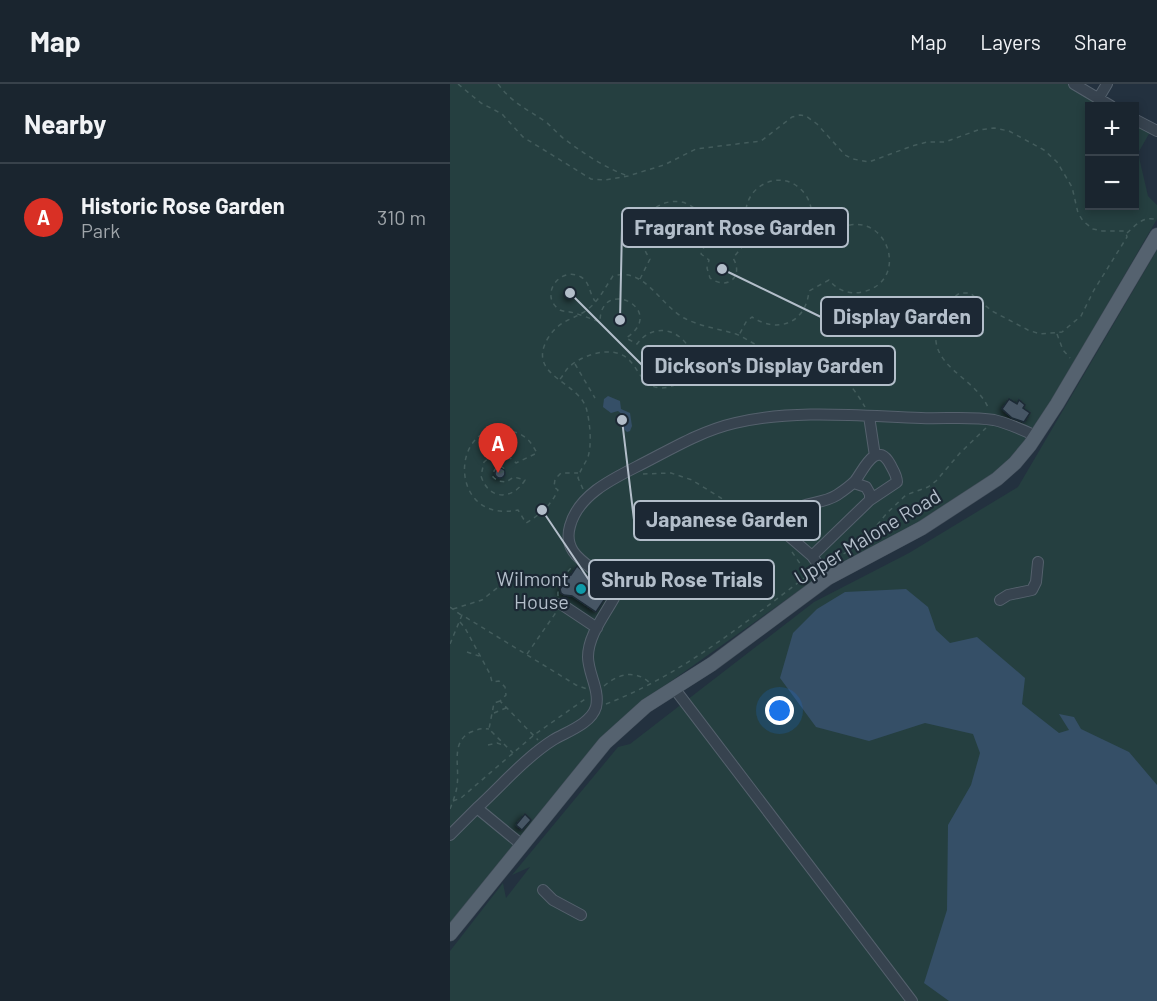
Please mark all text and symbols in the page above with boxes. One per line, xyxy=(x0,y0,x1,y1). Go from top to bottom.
text: Map xyxy=(30,24,81,58)
text: Map xyxy=(910,29,947,54)
text: Layers xyxy=(980,29,1041,54)
text: Share xyxy=(1074,29,1127,54)
map controls xyxy=(1085,102,1139,210)
button: + xyxy=(1085,102,1139,156)
text: Nearby xyxy=(24,108,106,139)
button: − xyxy=(1085,156,1139,210)
text: Historic Rose Garden xyxy=(81,192,285,218)
text: A xyxy=(37,205,50,229)
text: 310 m xyxy=(377,205,426,229)
callout: Fragrant Rose Garden xyxy=(622,208,848,247)
text: Fragrant Rose Garden xyxy=(634,214,836,239)
text: Park xyxy=(81,218,120,242)
callout: Display Garden xyxy=(821,297,983,336)
text: Display Garden xyxy=(833,303,971,328)
callout: Dickson's Display Garden xyxy=(642,346,895,385)
text: Dickson's Display Garden xyxy=(654,352,884,377)
pin: A xyxy=(478,424,518,473)
street label: Upper Malone Road xyxy=(790,483,944,589)
callout: Japanese Garden xyxy=(634,501,820,540)
text: Japanese Garden xyxy=(646,506,808,531)
callout: Shrub Rose Trials xyxy=(589,560,774,599)
place label: Wilmont House xyxy=(496,566,569,613)
text: Shrub Rose Trials xyxy=(601,566,763,591)
marker: Wilmont House xyxy=(574,582,588,596)
your location xyxy=(765,696,794,725)

